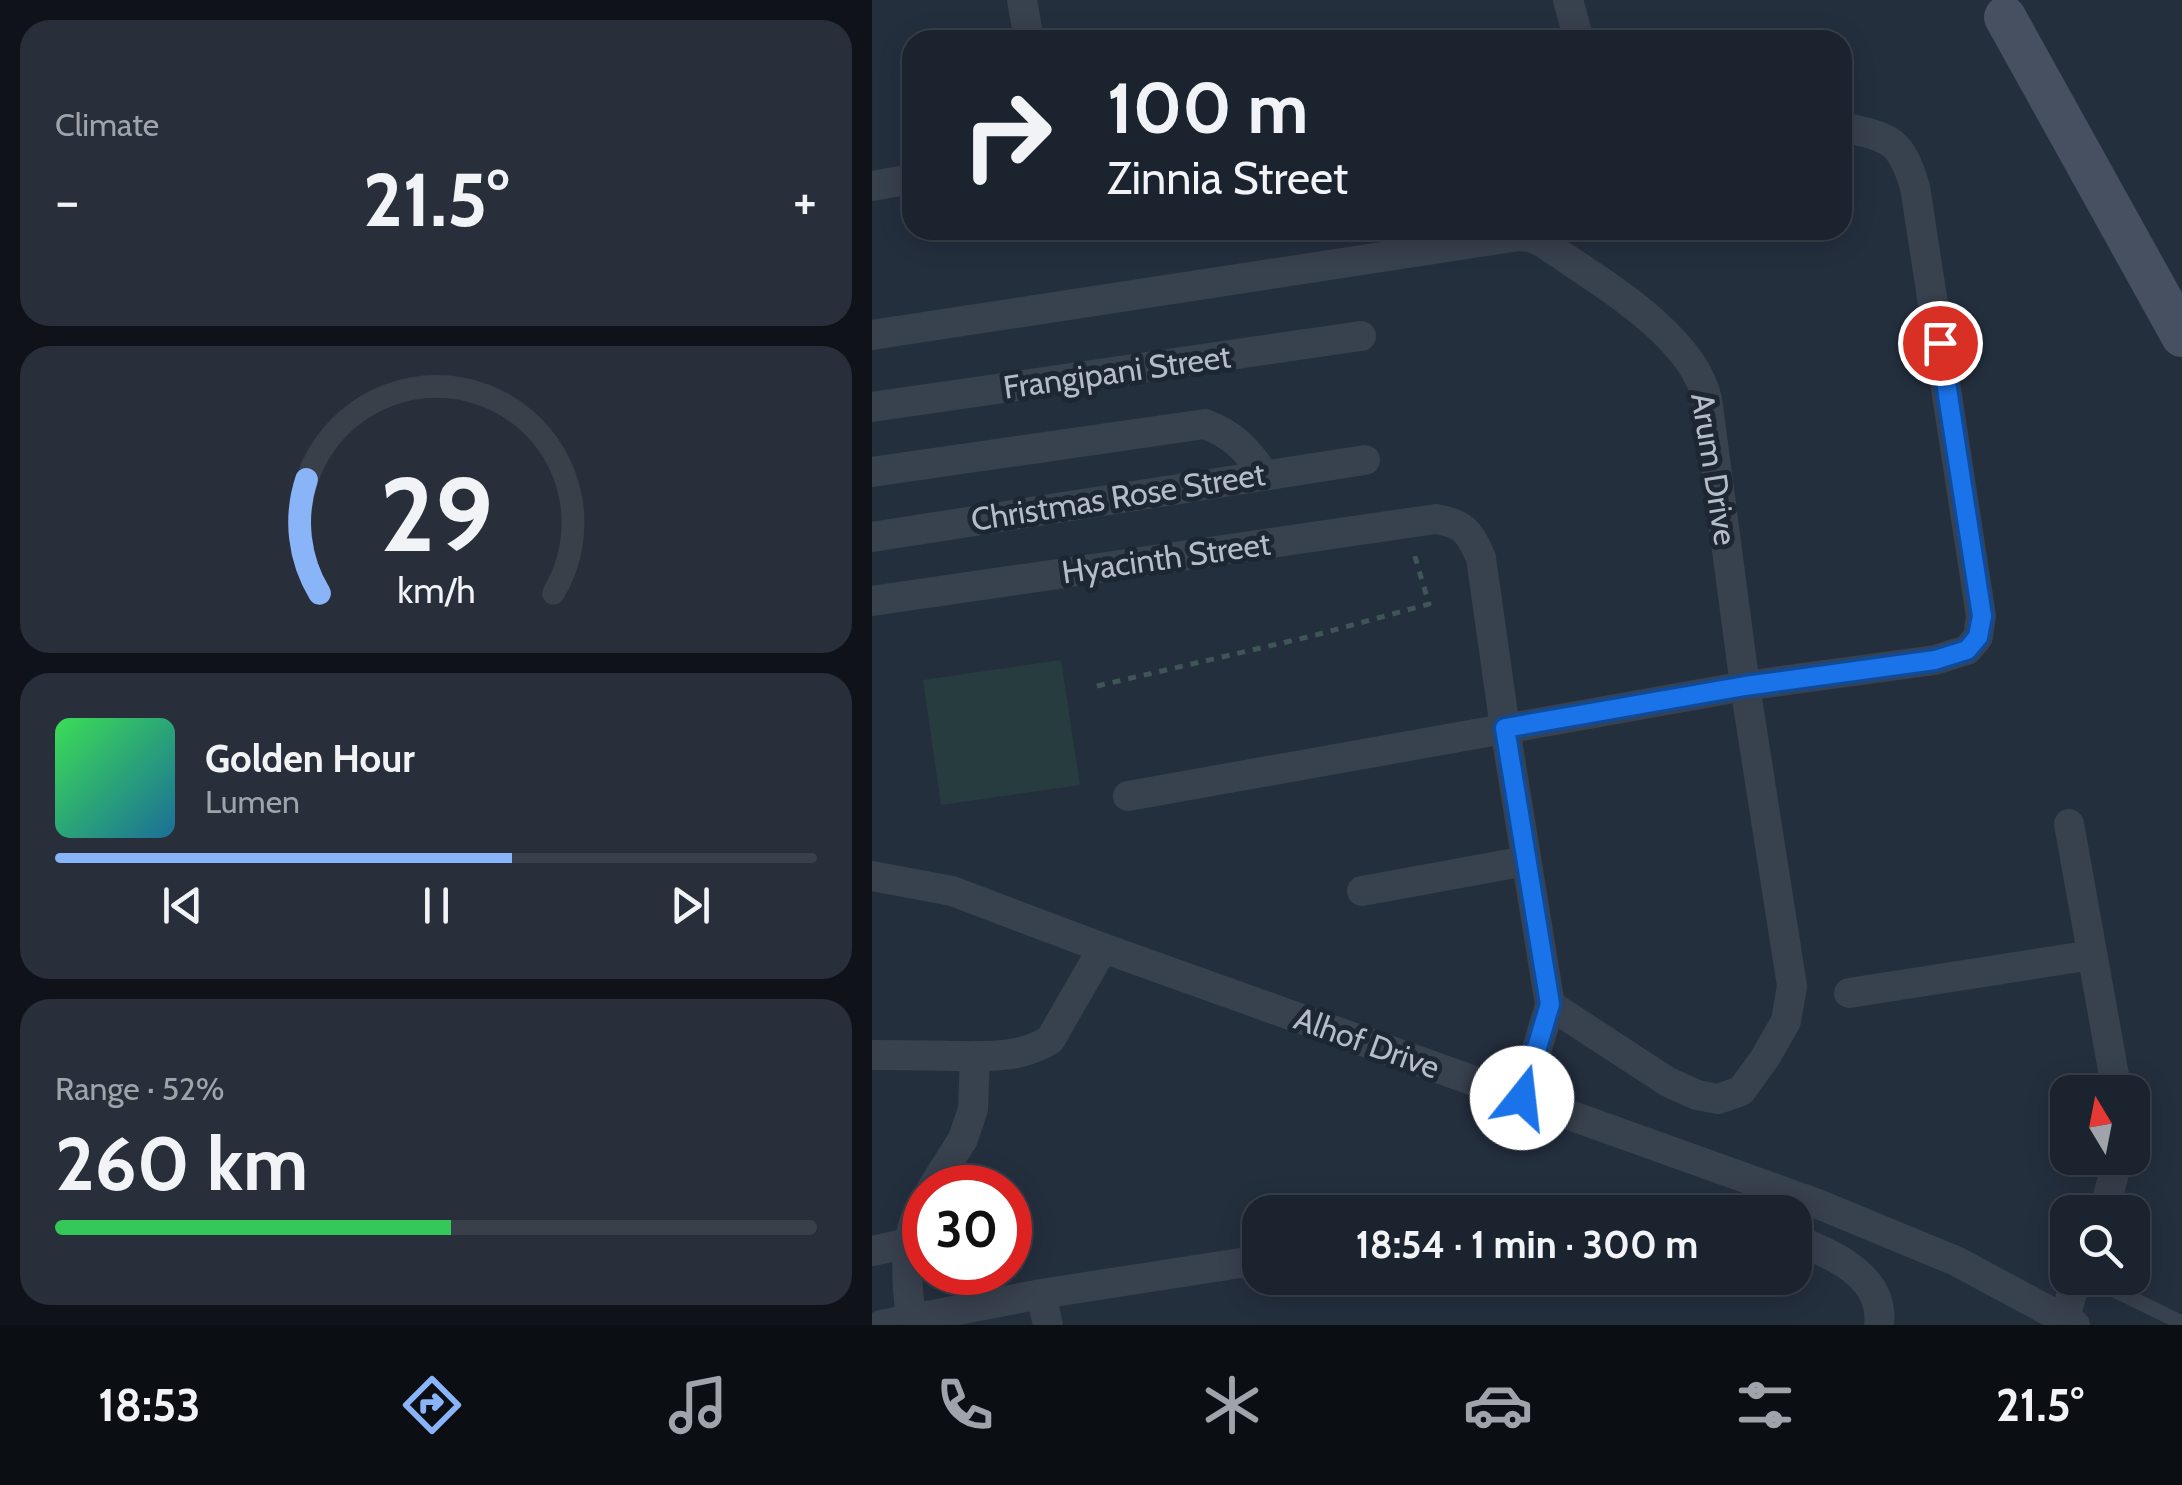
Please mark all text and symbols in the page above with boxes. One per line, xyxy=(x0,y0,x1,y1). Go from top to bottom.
text: 100 m xyxy=(1107,65,1308,151)
icon: right xyxy=(942,70,1072,200)
text: Climate xyxy=(55,105,159,144)
text: Zinnia Street xyxy=(1107,151,1348,205)
text: 21.5° xyxy=(363,154,509,245)
text: − xyxy=(55,167,79,234)
text: + xyxy=(793,167,817,234)
pin xyxy=(1898,301,1983,386)
icon: arrive xyxy=(1913,316,1968,371)
street label: Frangipani Street xyxy=(1001,336,1233,407)
street label: Arum Drive xyxy=(1683,390,1746,548)
text: 29 xyxy=(379,451,493,577)
street label: Christmas Rose Street xyxy=(968,454,1268,539)
street label: Hyacinth Street xyxy=(1059,524,1273,591)
text: km/h xyxy=(397,569,475,612)
text: Golden Hour xyxy=(205,735,415,782)
text: Lumen xyxy=(205,782,300,821)
icon: previous xyxy=(155,878,210,933)
icon: pause xyxy=(409,878,464,933)
icon: next xyxy=(663,878,718,933)
street label: Alhof Drive xyxy=(1289,998,1445,1087)
position arrow xyxy=(1470,1046,1574,1150)
text: Range · 52% xyxy=(55,1069,225,1108)
north arrow xyxy=(2050,1075,2150,1175)
map controls xyxy=(2050,1075,2150,1295)
text: 260 km xyxy=(55,1118,308,1209)
speed limit sign: 30 xyxy=(902,1165,1032,1295)
button: search xyxy=(2050,1195,2150,1295)
text: 18:54 · 1 min · 300 m xyxy=(1356,1221,1698,1268)
icon: directions xyxy=(397,1370,467,1440)
icon: music xyxy=(663,1370,733,1440)
icon: phone xyxy=(930,1370,1000,1440)
icon: climate xyxy=(1197,1370,1267,1440)
icon: car xyxy=(1463,1370,1533,1440)
icon: filters xyxy=(1730,1370,1800,1440)
text: 18:53 xyxy=(98,1378,200,1432)
text: 21.5° xyxy=(1996,1378,2084,1432)

